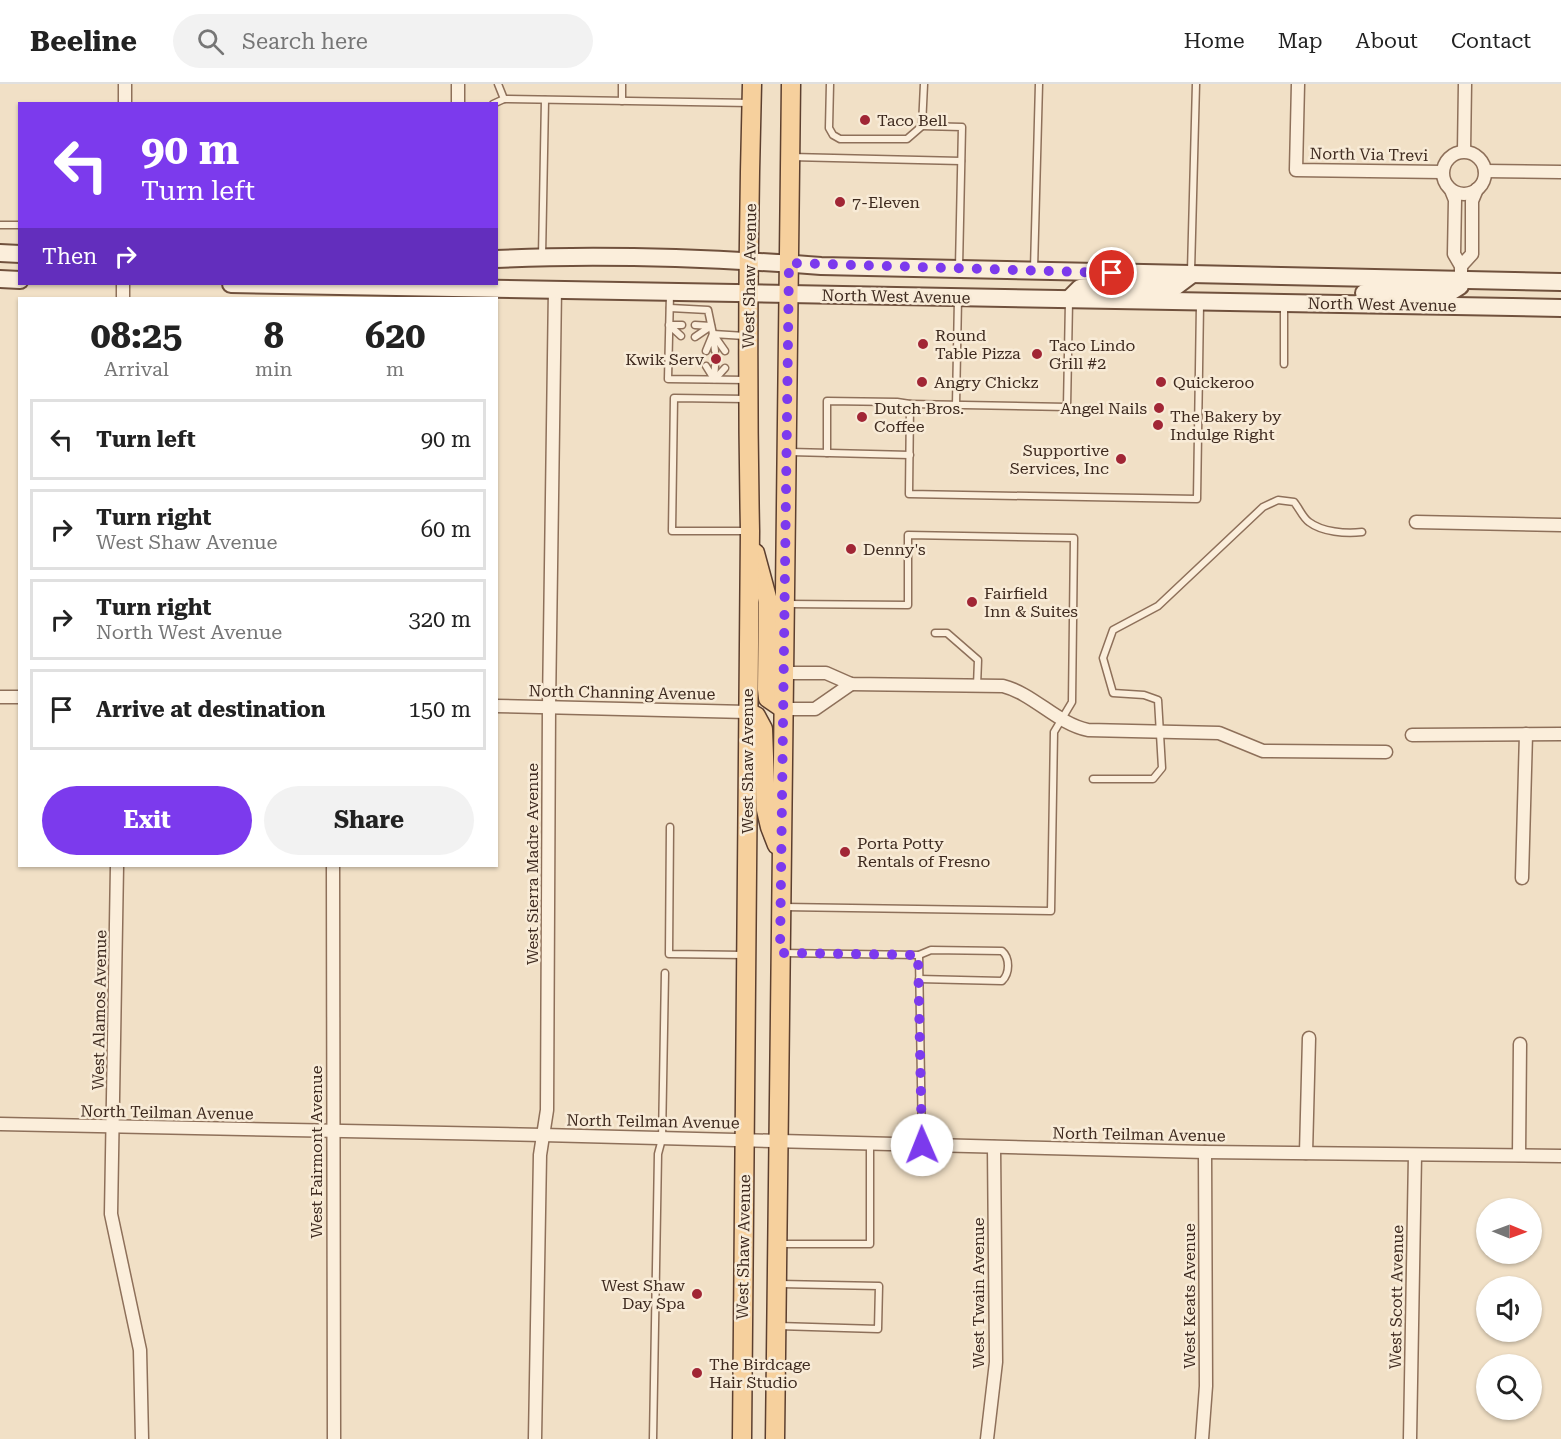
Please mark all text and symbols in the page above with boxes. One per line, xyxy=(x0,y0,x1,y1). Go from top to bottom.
search box xyxy=(173,14,593,68)
text: Beeline xyxy=(30,25,137,58)
icon: search xyxy=(194,25,227,58)
text: Search here xyxy=(242,29,368,54)
text: Home xyxy=(1184,29,1245,53)
text: Map xyxy=(1278,29,1323,53)
text: About xyxy=(1356,29,1418,53)
text: Contact xyxy=(1451,29,1531,53)
place label: Taco Bell xyxy=(877,111,947,130)
marker: Taco Bell xyxy=(858,113,872,127)
text: 90 m xyxy=(141,125,239,174)
icon: left xyxy=(42,126,120,204)
street label: North Via Trevi xyxy=(1310,144,1428,165)
text: Turn left xyxy=(141,175,255,207)
place label: 7-Eleven xyxy=(852,193,920,212)
marker: 7-Eleven xyxy=(833,195,847,209)
street label: West Shaw Avenue xyxy=(739,203,760,349)
icon: right xyxy=(109,240,142,273)
text: Then xyxy=(42,244,97,269)
pin xyxy=(1086,247,1137,298)
icon: arrive xyxy=(1095,256,1128,289)
street label: North West Avenue xyxy=(821,286,971,307)
street label: North West Avenue xyxy=(1307,294,1457,315)
text: 08:25 xyxy=(91,315,182,357)
text: 8 xyxy=(264,315,284,357)
text: 620 xyxy=(365,315,425,357)
place label: Round Table Pizza xyxy=(935,326,1021,363)
place label: Taco Lindo Grill #2 xyxy=(1049,336,1136,373)
marker: Round Table Pizza xyxy=(916,337,930,351)
marker: Taco Lindo Grill #2 xyxy=(1030,347,1044,361)
place label: Kwik Serv xyxy=(625,350,705,369)
marker: Kwik Serv xyxy=(709,352,723,366)
text: Arrival xyxy=(104,357,169,381)
text: min xyxy=(255,357,292,381)
text: m xyxy=(386,357,404,381)
place label: Angry Chickz xyxy=(934,373,1039,392)
place label: Quickeroo xyxy=(1173,373,1254,392)
marker: Angry Chickz xyxy=(915,375,929,389)
marker: Quickeroo xyxy=(1154,375,1168,389)
place label: Dutch Bros. Coffee xyxy=(874,399,964,436)
place label: Angel Nails xyxy=(1060,399,1147,418)
marker: Angel Nails xyxy=(1152,401,1166,415)
place label: The Bakery by Indulge Right xyxy=(1170,407,1282,444)
marker: Dutch Bros. Coffee xyxy=(855,410,869,424)
marker: The Bakery by Indulge Right xyxy=(1151,418,1165,432)
icon: left xyxy=(45,423,78,456)
text: Turn left xyxy=(96,427,196,452)
text: 90 m xyxy=(421,427,471,452)
place label: Supportive Services, Inc xyxy=(1010,441,1109,478)
marker: Supportive Services, Inc xyxy=(1114,452,1128,466)
text: Turn right xyxy=(96,505,211,530)
icon: right xyxy=(45,513,78,546)
text: 60 m xyxy=(421,517,471,542)
text: West Shaw Avenue xyxy=(96,530,278,554)
place label: Denny's xyxy=(863,540,926,559)
marker: Denny's xyxy=(844,542,858,556)
place label: Fairfield Inn & Suites xyxy=(984,584,1078,621)
text: Turn right xyxy=(96,595,211,620)
marker: Fairfield Inn & Suites xyxy=(965,595,979,609)
icon: right xyxy=(45,603,78,636)
text: 320 m xyxy=(408,607,471,632)
text: North West Avenue xyxy=(96,620,282,644)
street label: North Channing Avenue xyxy=(528,681,716,704)
street label: West Shaw Avenue xyxy=(738,688,757,834)
icon: arrive xyxy=(45,693,78,726)
text: Arrive at destination xyxy=(96,697,325,722)
text: 150 m xyxy=(408,697,471,722)
street label: West Sierra Madre Avenue xyxy=(523,763,542,965)
button: Exit xyxy=(42,786,252,855)
button: Share xyxy=(264,786,474,855)
place label: Porta Potty Rentals of Fresno xyxy=(857,834,991,871)
marker: Porta Potty Rentals of Fresno xyxy=(838,845,852,859)
street label: West Alamos Avenue xyxy=(89,929,110,1090)
street label: West Fairmont Avenue xyxy=(307,1065,326,1239)
street label: North Teilman Avenue xyxy=(80,1101,254,1124)
street label: North Teilman Avenue xyxy=(566,1110,740,1133)
position arrow xyxy=(890,1113,954,1177)
street label: North Teilman Avenue xyxy=(1052,1123,1226,1146)
street label: West Shaw Avenue xyxy=(733,1174,754,1320)
north arrow xyxy=(1476,1198,1542,1264)
map controls xyxy=(1476,1198,1542,1420)
street label: West Twain Avenue xyxy=(969,1217,988,1369)
street label: West Keats Avenue xyxy=(1180,1223,1199,1369)
street label: West Scott Avenue xyxy=(1386,1224,1407,1369)
place label: West Shaw Day Spa xyxy=(601,1276,686,1313)
button: sound xyxy=(1476,1276,1542,1342)
marker: West Shaw Day Spa xyxy=(690,1287,704,1301)
button: search xyxy=(1476,1354,1542,1420)
place label: The Birdcage Hair Studio xyxy=(709,1355,811,1392)
marker: The Birdcage Hair Studio xyxy=(690,1366,704,1380)

